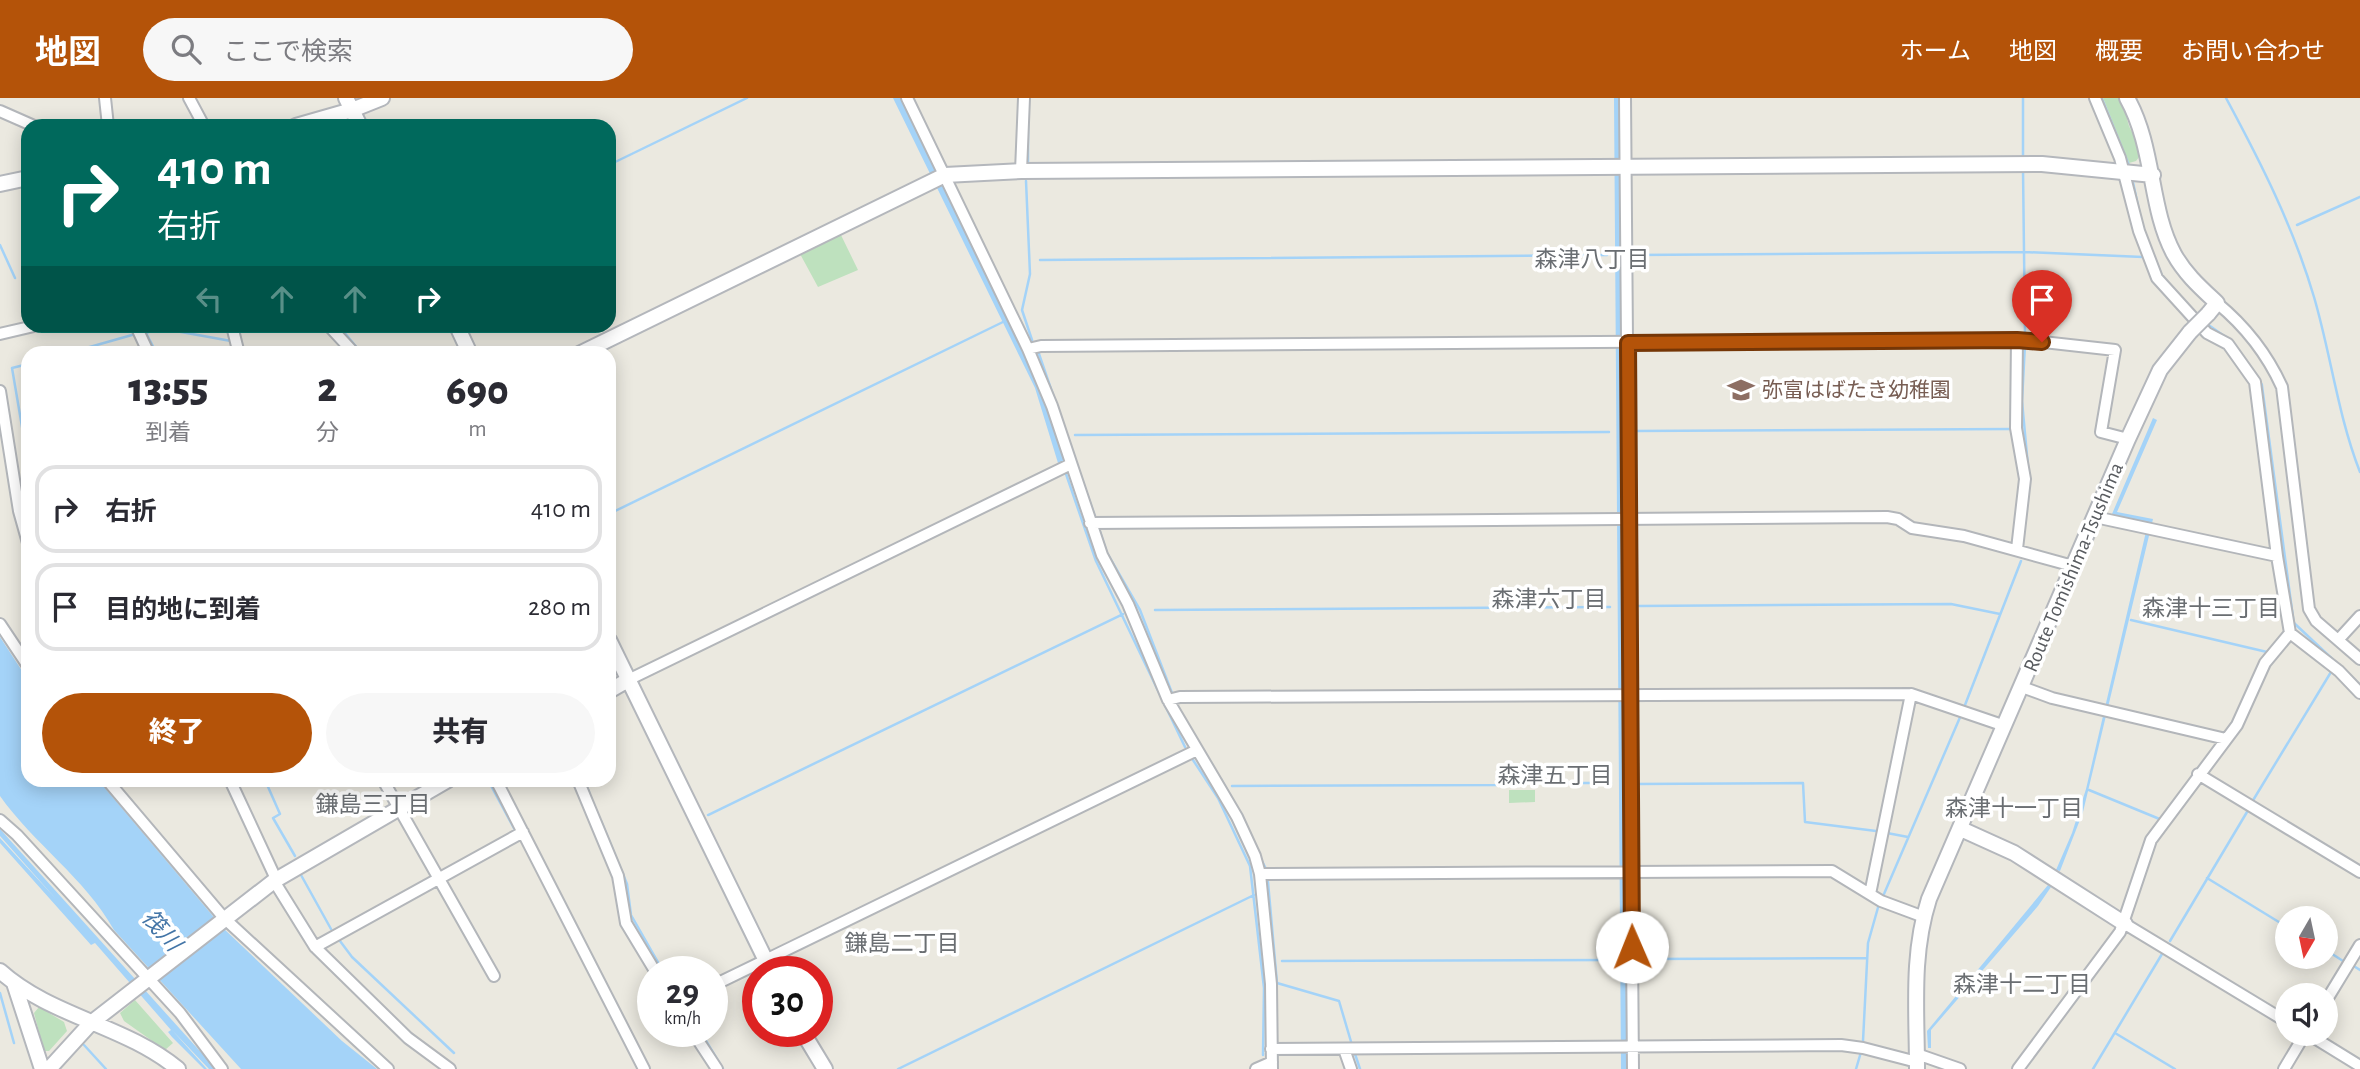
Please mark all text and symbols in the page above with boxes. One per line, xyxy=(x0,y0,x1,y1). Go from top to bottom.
search box xyxy=(143,18,633,81)
icon: search xyxy=(167,30,205,68)
text: 地図 xyxy=(35,37,101,70)
text: ここで検索 xyxy=(223,39,353,65)
text: ホーム xyxy=(1900,40,1971,64)
text: 地図 xyxy=(2009,40,2057,64)
text: 概要 xyxy=(2095,40,2143,64)
text: お問い合わせ xyxy=(2181,40,2325,64)
text: 410 m xyxy=(157,145,272,194)
icon: right xyxy=(42,147,133,238)
text: 右折 xyxy=(157,211,221,243)
district label: 森津八丁目 xyxy=(1535,247,1650,272)
pin xyxy=(2012,270,2072,342)
icon: left xyxy=(190,280,228,318)
icon: ahead xyxy=(263,280,301,318)
icon: ahead xyxy=(336,280,374,318)
icon: right xyxy=(409,280,447,318)
icon: arrive xyxy=(2023,281,2061,319)
text: 13:55 xyxy=(128,367,209,409)
text: 2 xyxy=(317,367,337,409)
text: 690 xyxy=(446,370,509,412)
school or university icon: 弥富はばたき幼稚園 xyxy=(1726,375,1756,405)
place label: 弥富はばたき幼稚園 xyxy=(1762,379,1951,401)
text: m xyxy=(468,418,487,441)
text: 到着 xyxy=(145,422,191,445)
text: 分 xyxy=(316,422,339,445)
street label: Route Tomishima-Tsushima xyxy=(2020,459,2127,675)
icon: right xyxy=(46,490,84,528)
text: 410 m xyxy=(531,496,591,522)
text: 右折 xyxy=(105,499,157,525)
district label: 森津六丁目 xyxy=(1492,587,1607,612)
icon: arrive xyxy=(46,588,84,626)
text: 280 m xyxy=(528,594,591,620)
district label: 森津十三丁目 xyxy=(2142,596,2280,621)
text: 目的地に到着 xyxy=(105,597,261,623)
button: 終了 xyxy=(42,693,312,773)
button: 共有 xyxy=(326,693,595,773)
district label: 森津五丁目 xyxy=(1498,763,1613,788)
district label: 鎌島三丁目 xyxy=(316,792,431,817)
district label: 森津十一丁目 xyxy=(1945,796,2083,821)
water label: 筏川 xyxy=(137,905,188,958)
north arrow xyxy=(2275,906,2338,970)
map controls xyxy=(2275,906,2338,1046)
position arrow xyxy=(1595,910,1669,984)
district label: 鎌島二丁目 xyxy=(845,931,960,956)
speed limit sign: 30 xyxy=(742,956,833,1047)
district label: 森津十二丁目 xyxy=(1953,972,2091,997)
text: 29 xyxy=(666,975,699,1010)
button: sound xyxy=(2275,983,2338,1046)
text: km/h xyxy=(664,1010,701,1028)

